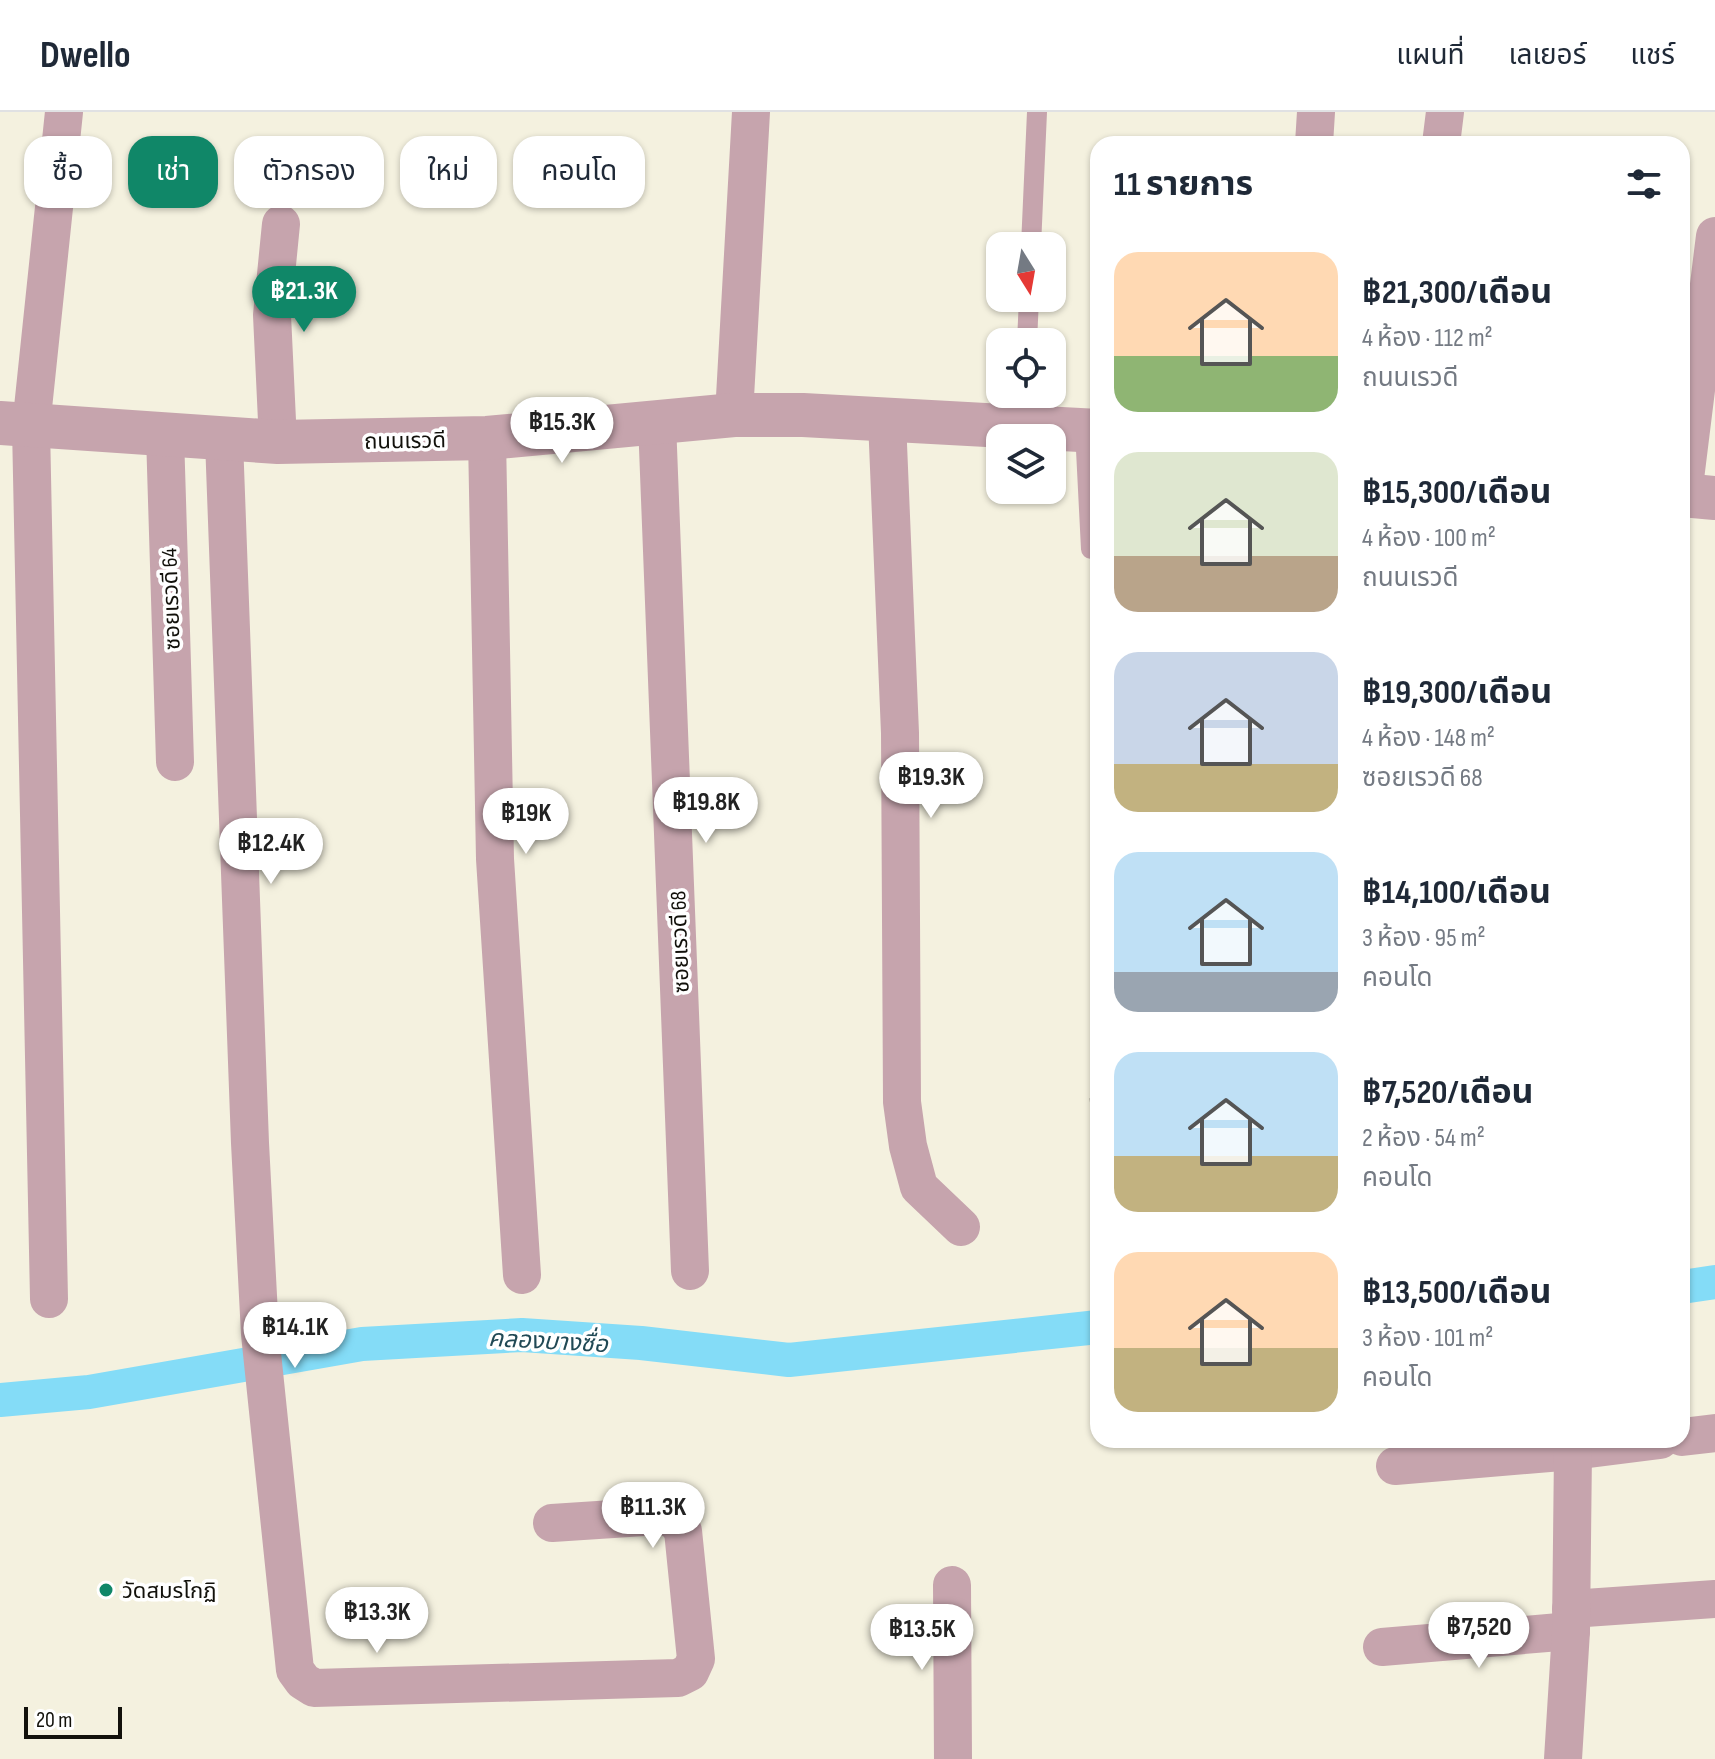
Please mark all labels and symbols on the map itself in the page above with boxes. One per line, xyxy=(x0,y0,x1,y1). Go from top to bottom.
north arrow xyxy=(986,232,1066,312)
pin: ฿21.3K xyxy=(239,266,369,334)
pin: ฿15.3K xyxy=(497,397,627,465)
street label: ถนนเรวดี xyxy=(364,427,446,456)
street label: ซอยเรวดี 64 xyxy=(156,547,187,650)
pin: ฿19.3K xyxy=(866,752,996,820)
pin: ฿19.8K xyxy=(641,777,771,845)
pin: ฿19K xyxy=(479,788,573,856)
pin: ฿12.4K xyxy=(206,818,336,886)
street label: ซอยเรวดี 68 xyxy=(665,890,696,993)
pin: ฿14.1K xyxy=(230,1302,360,1370)
water label: คลองบางซื่อ xyxy=(488,1321,610,1359)
pin: ฿11.3K xyxy=(588,1482,718,1550)
place label: วัดสมรโกฏิ xyxy=(122,1578,216,1605)
marker: วัดสมรโกฏิ xyxy=(97,1581,115,1599)
pin: ฿13.3K xyxy=(312,1587,442,1655)
pin: ฿7,520 xyxy=(1414,1602,1544,1670)
pin: ฿13.5K xyxy=(857,1604,987,1672)
scale bar xyxy=(24,1703,122,1739)

